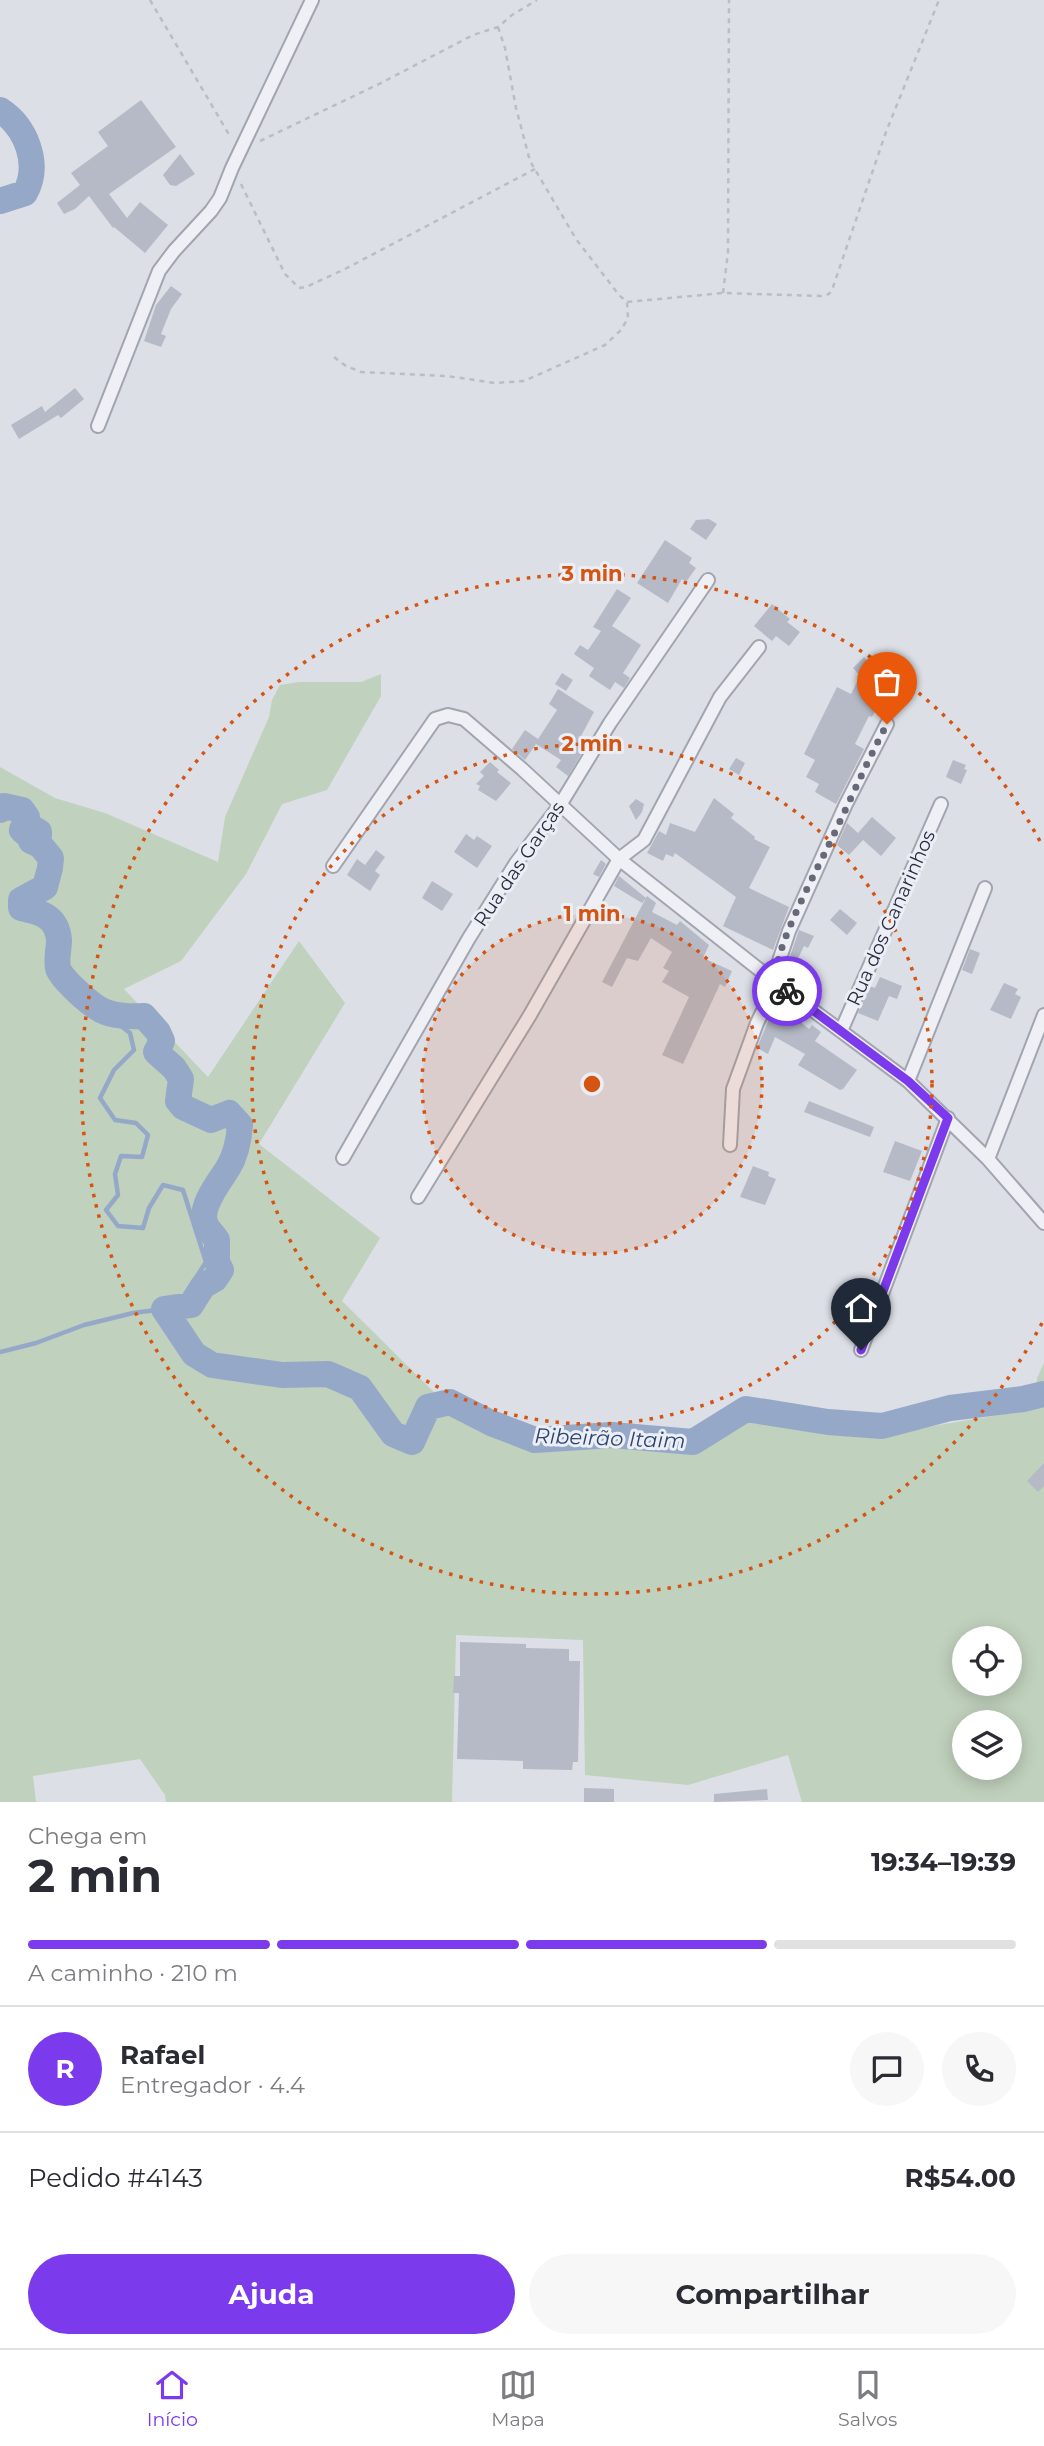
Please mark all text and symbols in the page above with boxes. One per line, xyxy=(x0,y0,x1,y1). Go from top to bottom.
text: 3 min xyxy=(560,561,623,586)
pin xyxy=(857,652,917,724)
icon: bag xyxy=(868,663,906,701)
text: 2 min xyxy=(561,731,623,756)
street label: Rua das Garças xyxy=(469,797,569,931)
street label: Rua dos Canarinhos xyxy=(842,827,940,1009)
text: 1 min xyxy=(563,901,621,926)
courier xyxy=(752,956,822,1026)
icon: bike xyxy=(768,972,806,1010)
centre of rings xyxy=(580,1072,604,1096)
pin xyxy=(831,1278,891,1350)
icon: home xyxy=(842,1289,880,1327)
water label: Ribeirão Itaim xyxy=(534,1423,686,1453)
map controls xyxy=(952,1626,1022,1780)
button: locate xyxy=(952,1626,1022,1696)
button: layers xyxy=(952,1710,1022,1780)
text: Chega em xyxy=(28,1822,147,1850)
text: 19:34–19:39 xyxy=(871,1846,1016,1878)
text: 2 min xyxy=(28,1847,162,1904)
text: A caminho · 210 m xyxy=(28,1959,238,1987)
button: chat xyxy=(850,2032,924,2106)
button: phone xyxy=(942,2032,1016,2106)
text: Rafael xyxy=(120,2039,205,2071)
text: R xyxy=(55,2053,75,2085)
text: Entregador · 4.4 xyxy=(120,2071,305,2099)
text: Pedido #4143 xyxy=(28,2162,203,2194)
text: R$54.00 xyxy=(905,2162,1016,2194)
button: Ajuda xyxy=(28,2254,515,2334)
button: Compartilhar xyxy=(529,2254,1016,2334)
tab: Início xyxy=(147,2366,198,2431)
tab: Mapa xyxy=(491,2366,545,2431)
tab: Salvos xyxy=(838,2366,897,2431)

